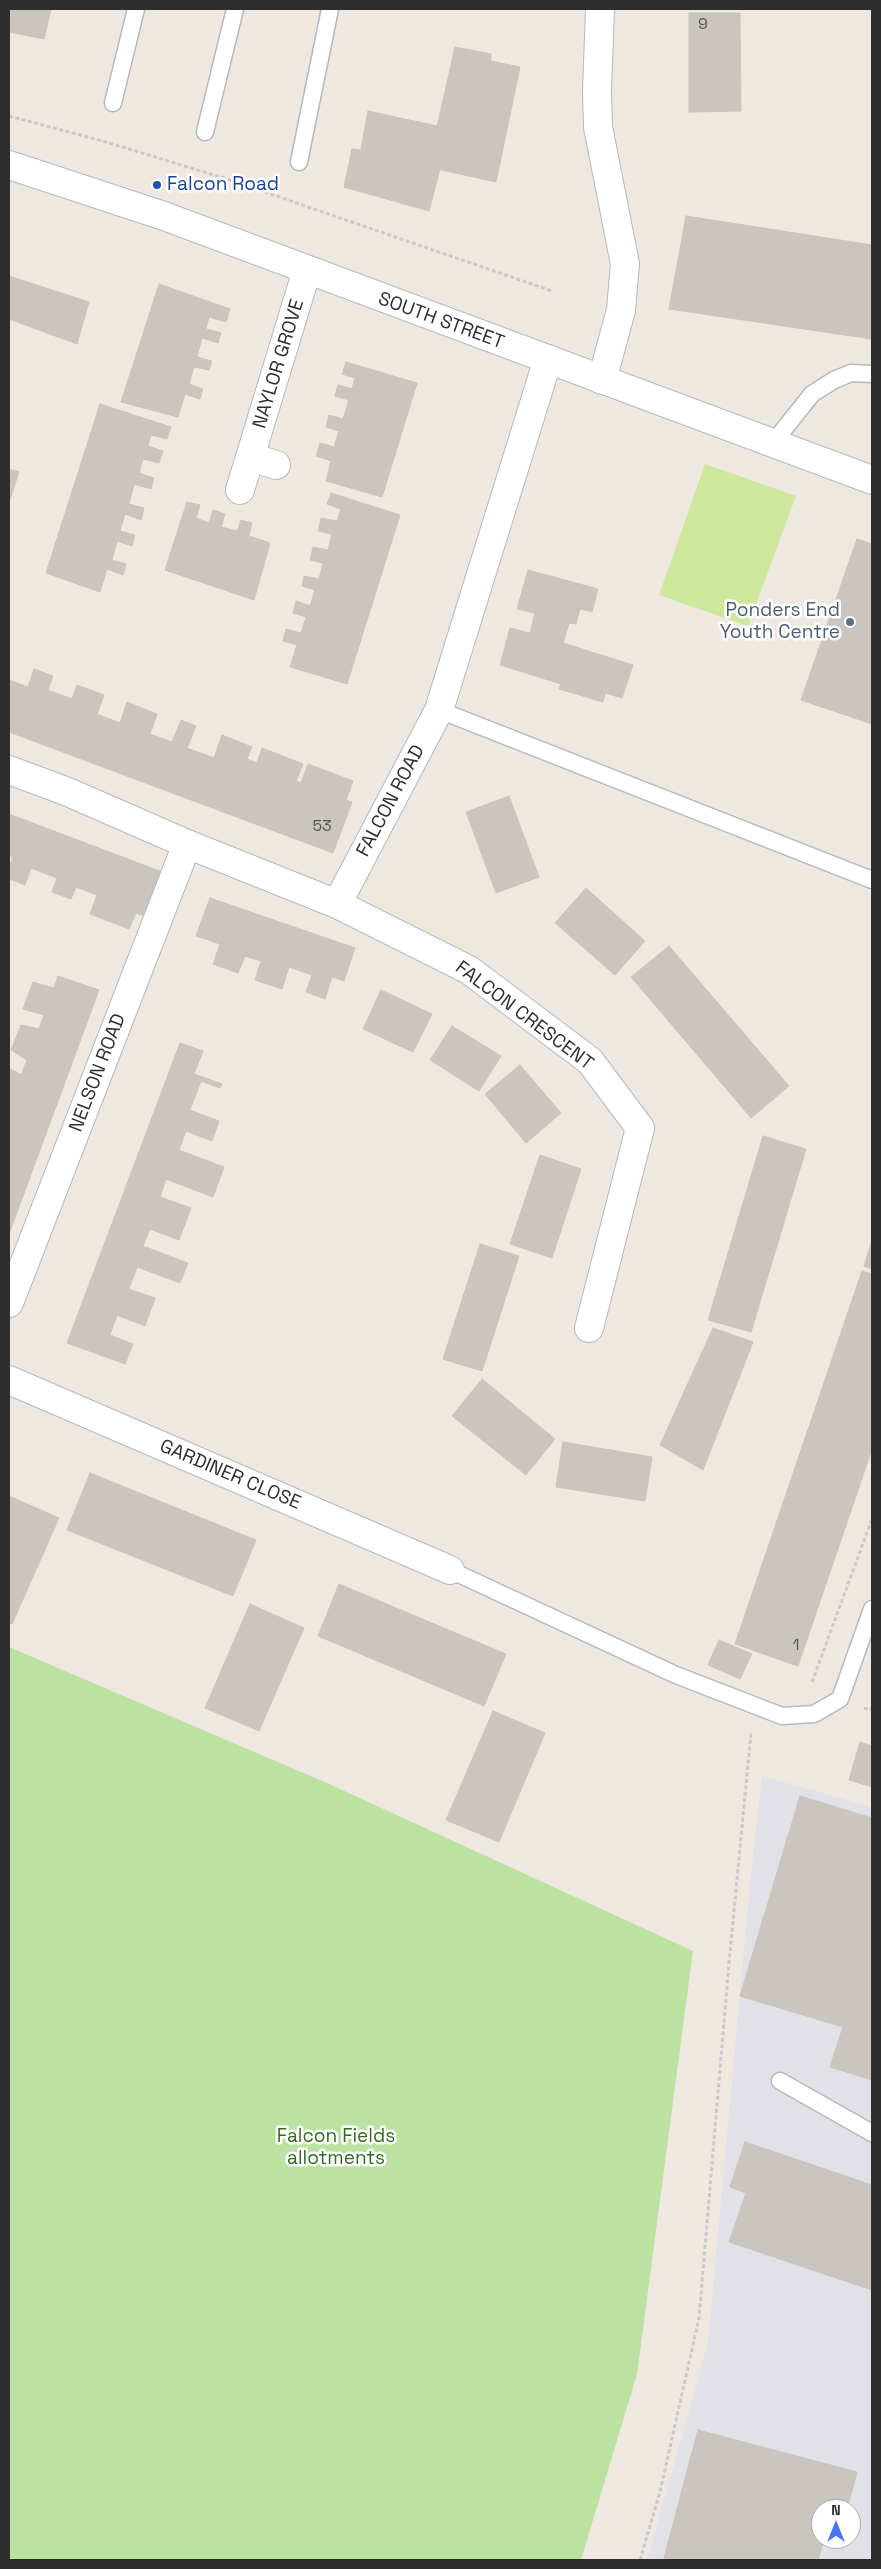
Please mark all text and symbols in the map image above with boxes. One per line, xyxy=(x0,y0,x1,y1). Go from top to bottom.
house number: 9 xyxy=(698,15,708,35)
place label: Falcon Road xyxy=(167,174,279,196)
marker: Falcon Road xyxy=(151,179,163,191)
street label: SOUTH STREET xyxy=(375,288,507,354)
street label: NAYLOR GROVE xyxy=(249,297,309,431)
place label: Ponders End Youth Centre xyxy=(720,600,840,644)
marker: Ponders End Youth Centre xyxy=(844,616,856,628)
street label: FALCON ROAD xyxy=(352,741,430,861)
house number: 53 xyxy=(312,817,332,837)
street label: FALCON CRESCENT xyxy=(450,957,598,1075)
street label: NELSON ROAD xyxy=(65,1011,131,1135)
street label: GARDINER CLOSE xyxy=(156,1435,304,1515)
house number: 1 xyxy=(793,1636,799,1656)
park label: Falcon Fields allotments xyxy=(277,2126,395,2170)
north arrow xyxy=(811,2499,861,2549)
text: N xyxy=(831,2501,841,2519)

